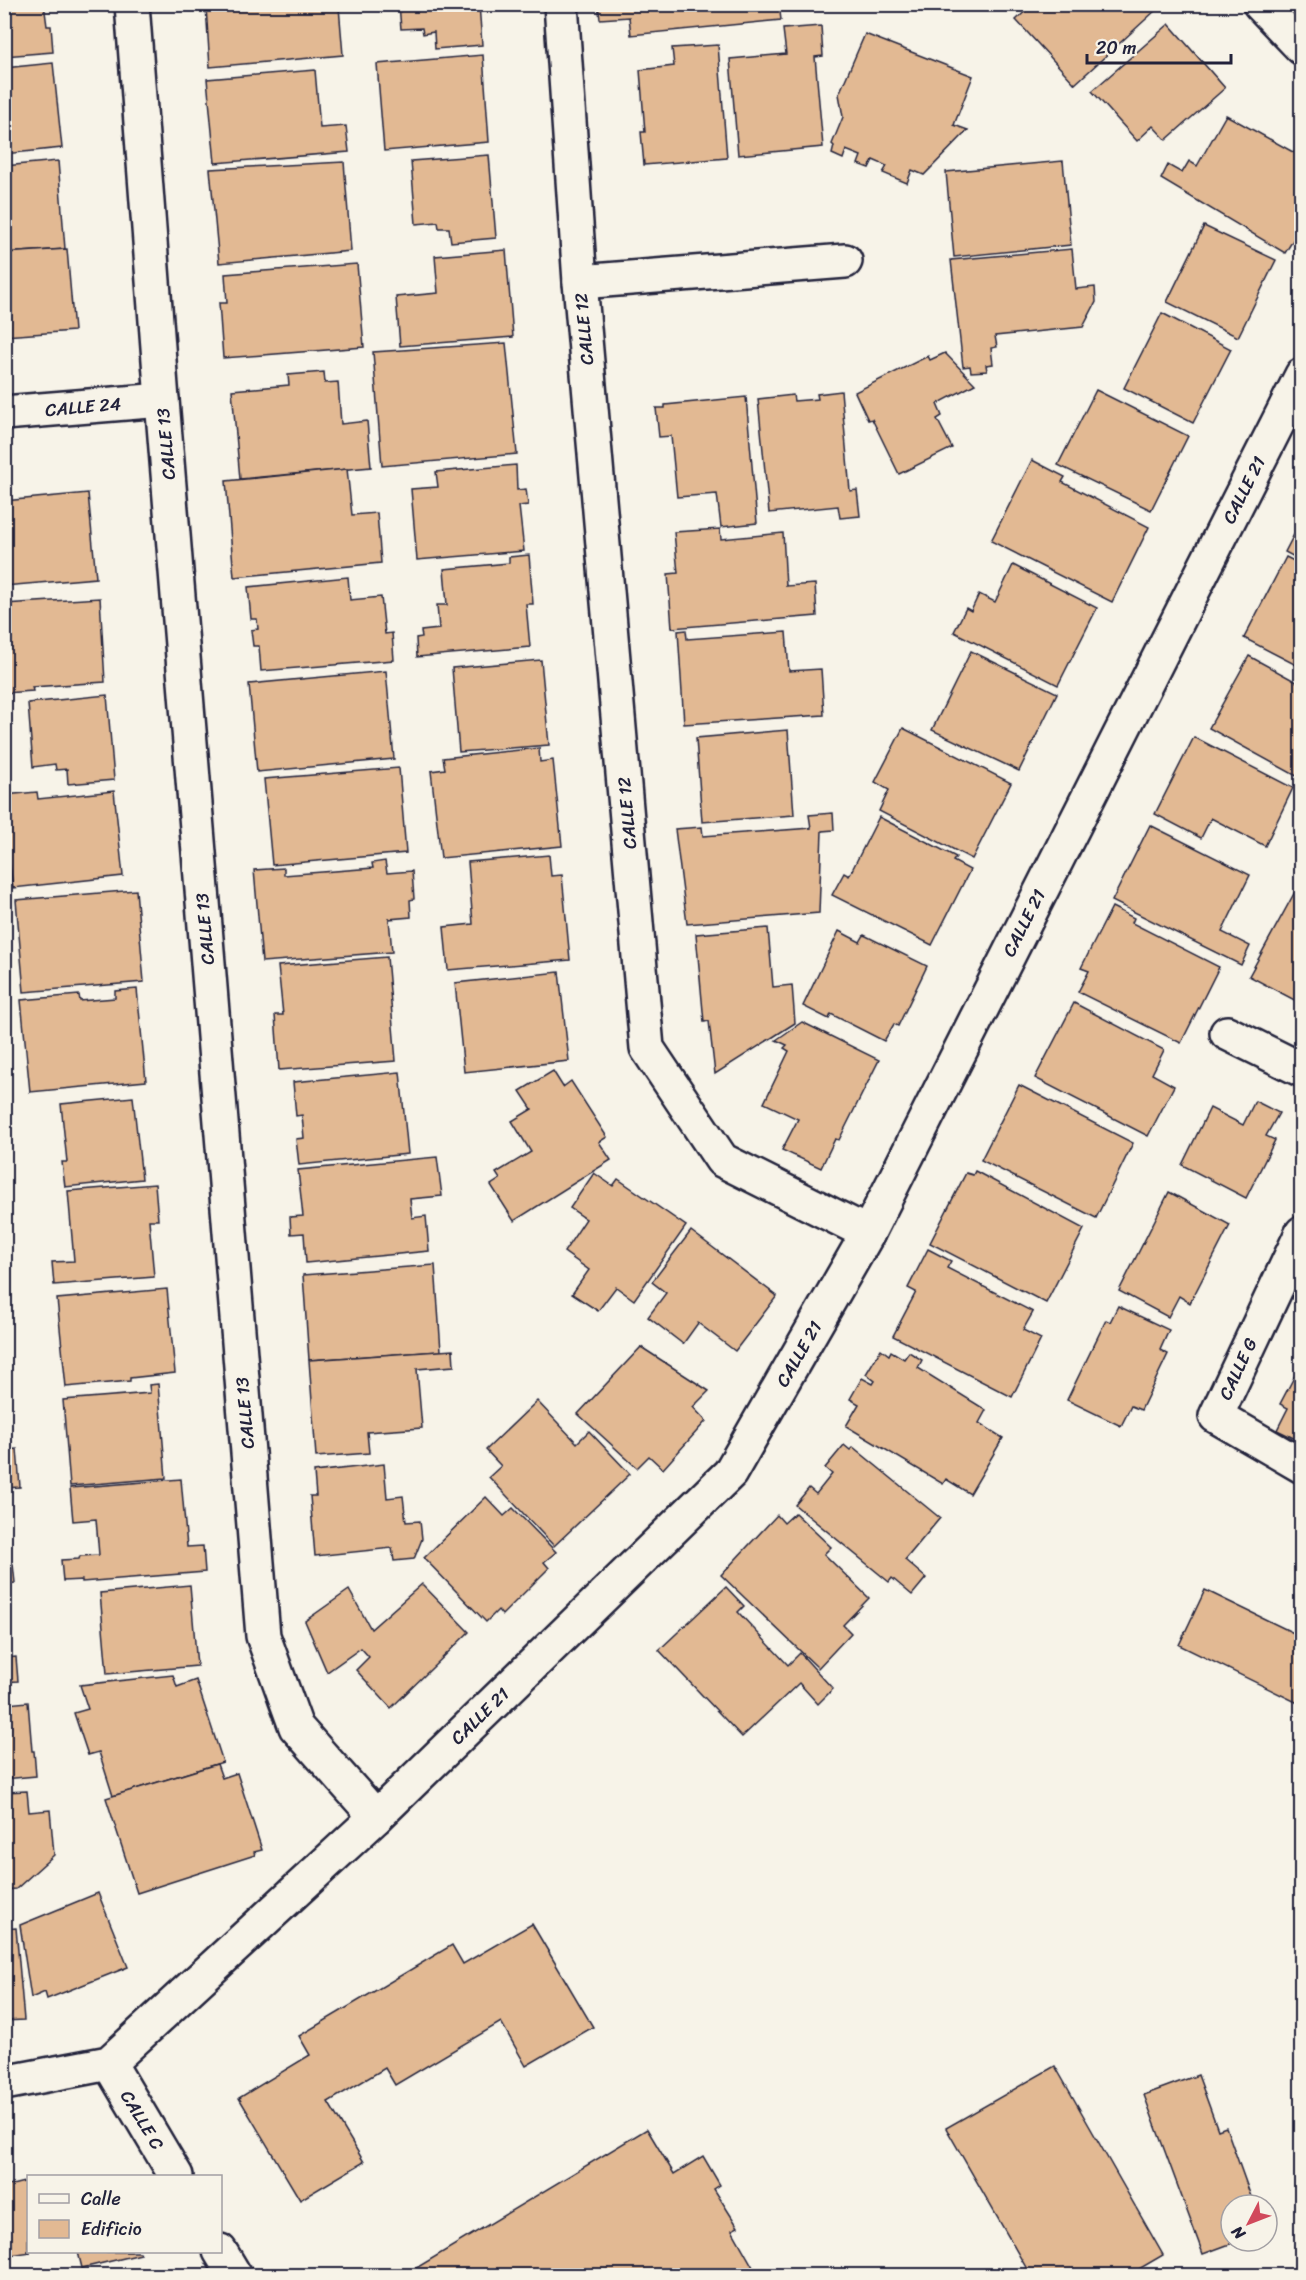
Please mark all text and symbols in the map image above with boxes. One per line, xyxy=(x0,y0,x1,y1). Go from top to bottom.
scale bar xyxy=(1087,27,1231,65)
text: 20 m xyxy=(1096,32,1136,64)
street label: CALLE 12 xyxy=(565,292,603,366)
street label: CALLE 24 xyxy=(44,388,122,426)
street label: CALLE 13 xyxy=(147,407,185,481)
street label: CALLE 21 xyxy=(1213,450,1275,530)
street label: CALLE 12 xyxy=(608,776,646,850)
street label: CALLE 21 xyxy=(993,883,1055,963)
street label: CALLE 13 xyxy=(186,892,224,966)
street label: CALLE 21 xyxy=(767,1314,831,1393)
street label: CALLE G xyxy=(1210,1332,1267,1405)
street label: CALLE 13 xyxy=(226,1376,264,1450)
street label: CALLE 21 xyxy=(443,1679,517,1753)
street label: CALLE C xyxy=(111,2084,173,2157)
legend xyxy=(27,2175,222,2253)
text: Calle xyxy=(81,2183,121,2215)
north arrow xyxy=(1219,2193,1279,2253)
text: Edificio xyxy=(81,2213,142,2245)
text: N xyxy=(1223,2218,1253,2247)

